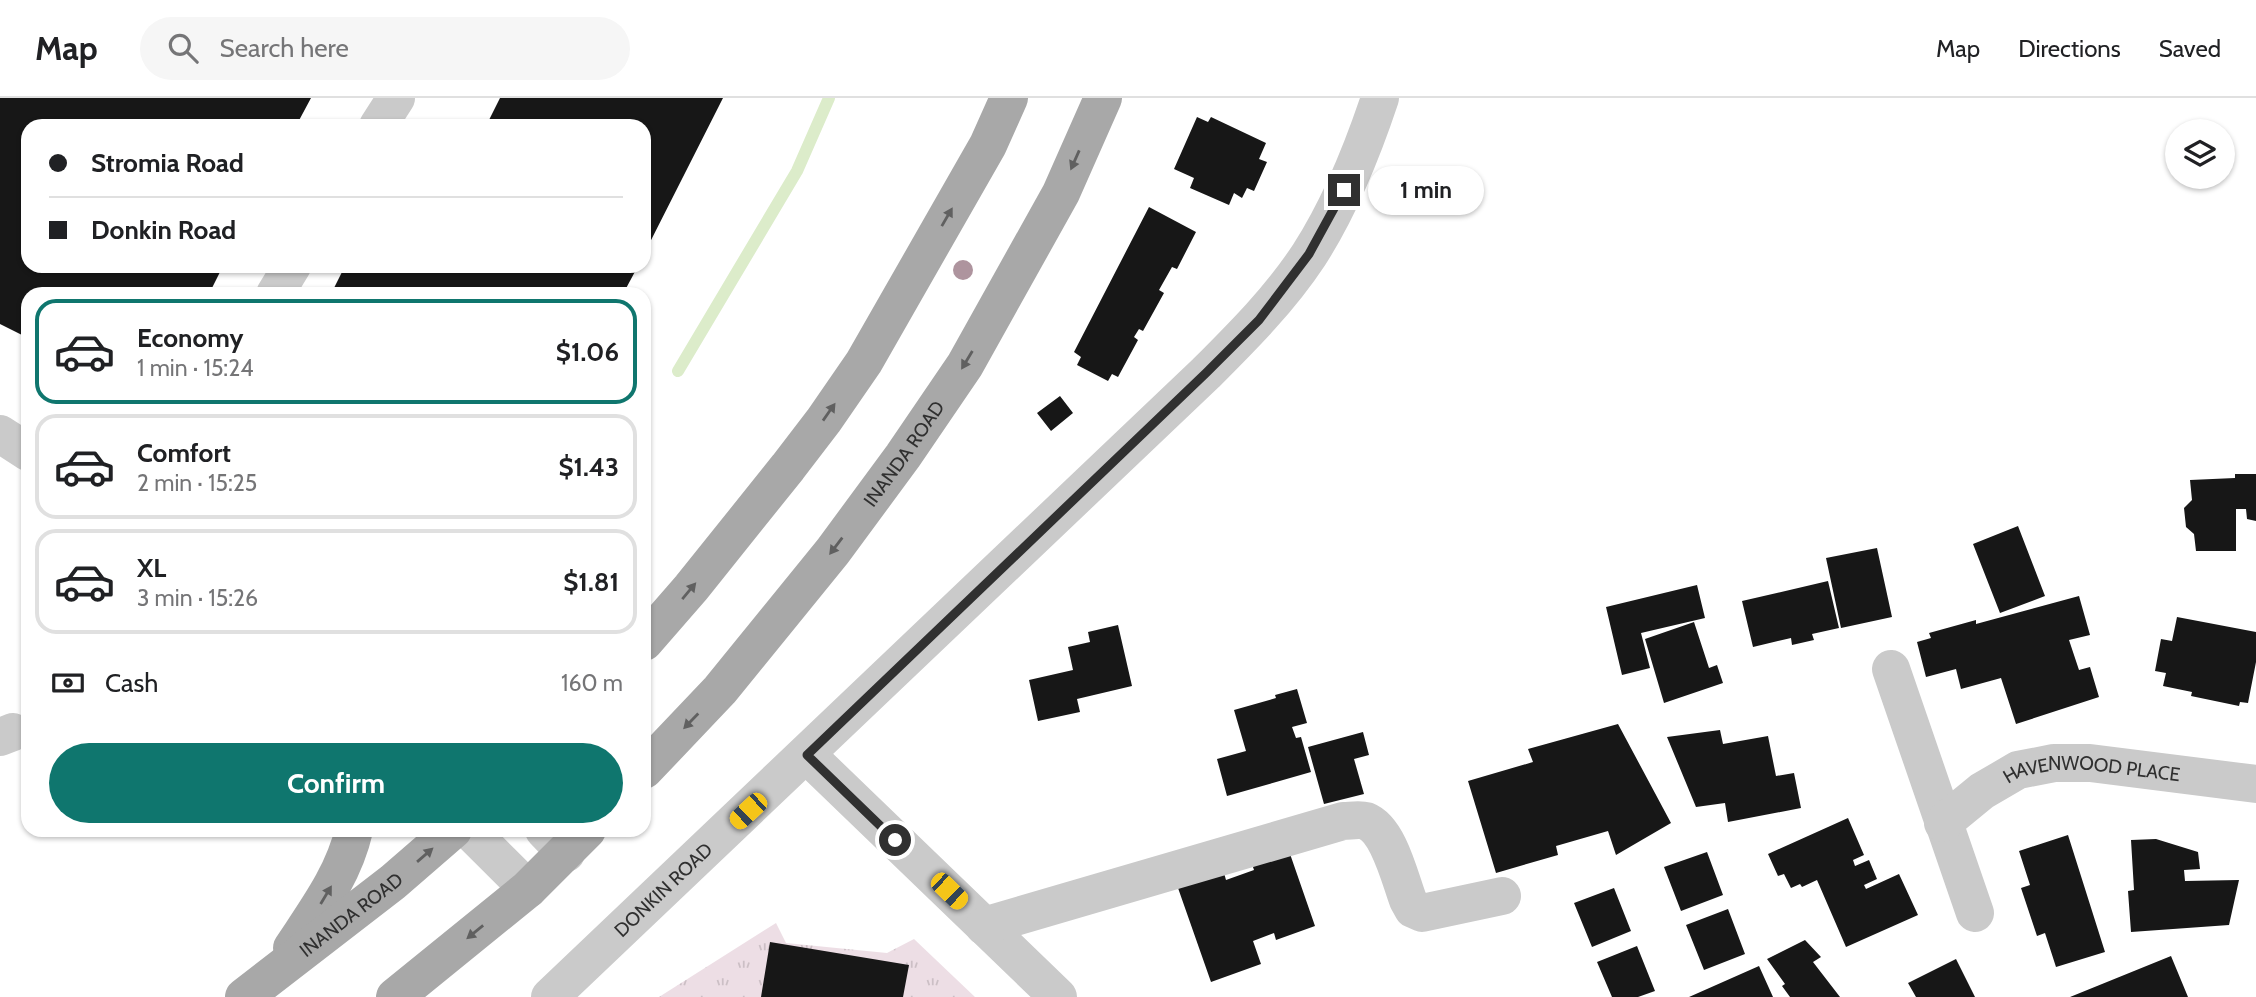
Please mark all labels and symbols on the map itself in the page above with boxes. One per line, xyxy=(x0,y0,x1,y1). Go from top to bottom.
one-way arrow xyxy=(1069,150,1081,170)
callout: 1 min xyxy=(1368,166,1484,214)
route end xyxy=(1328,174,1360,206)
one-way arrow xyxy=(941,207,953,227)
one-way arrow xyxy=(961,351,974,370)
street label: INANDA ROAD xyxy=(858,396,949,511)
one-way arrow xyxy=(823,402,836,422)
one-way arrow xyxy=(830,537,844,555)
one-way arrow xyxy=(681,582,696,599)
one-way arrow xyxy=(683,712,699,729)
street label: HAVENWOOD PLACE xyxy=(1999,752,2181,788)
car xyxy=(726,789,771,833)
route start xyxy=(879,824,911,856)
street label: DONKIN ROAD xyxy=(609,837,717,941)
one-way arrow xyxy=(416,847,433,863)
street label: INANDA ROAD xyxy=(295,867,407,962)
car xyxy=(927,869,972,913)
one-way arrow xyxy=(320,886,332,905)
one-way arrow xyxy=(467,924,484,939)

